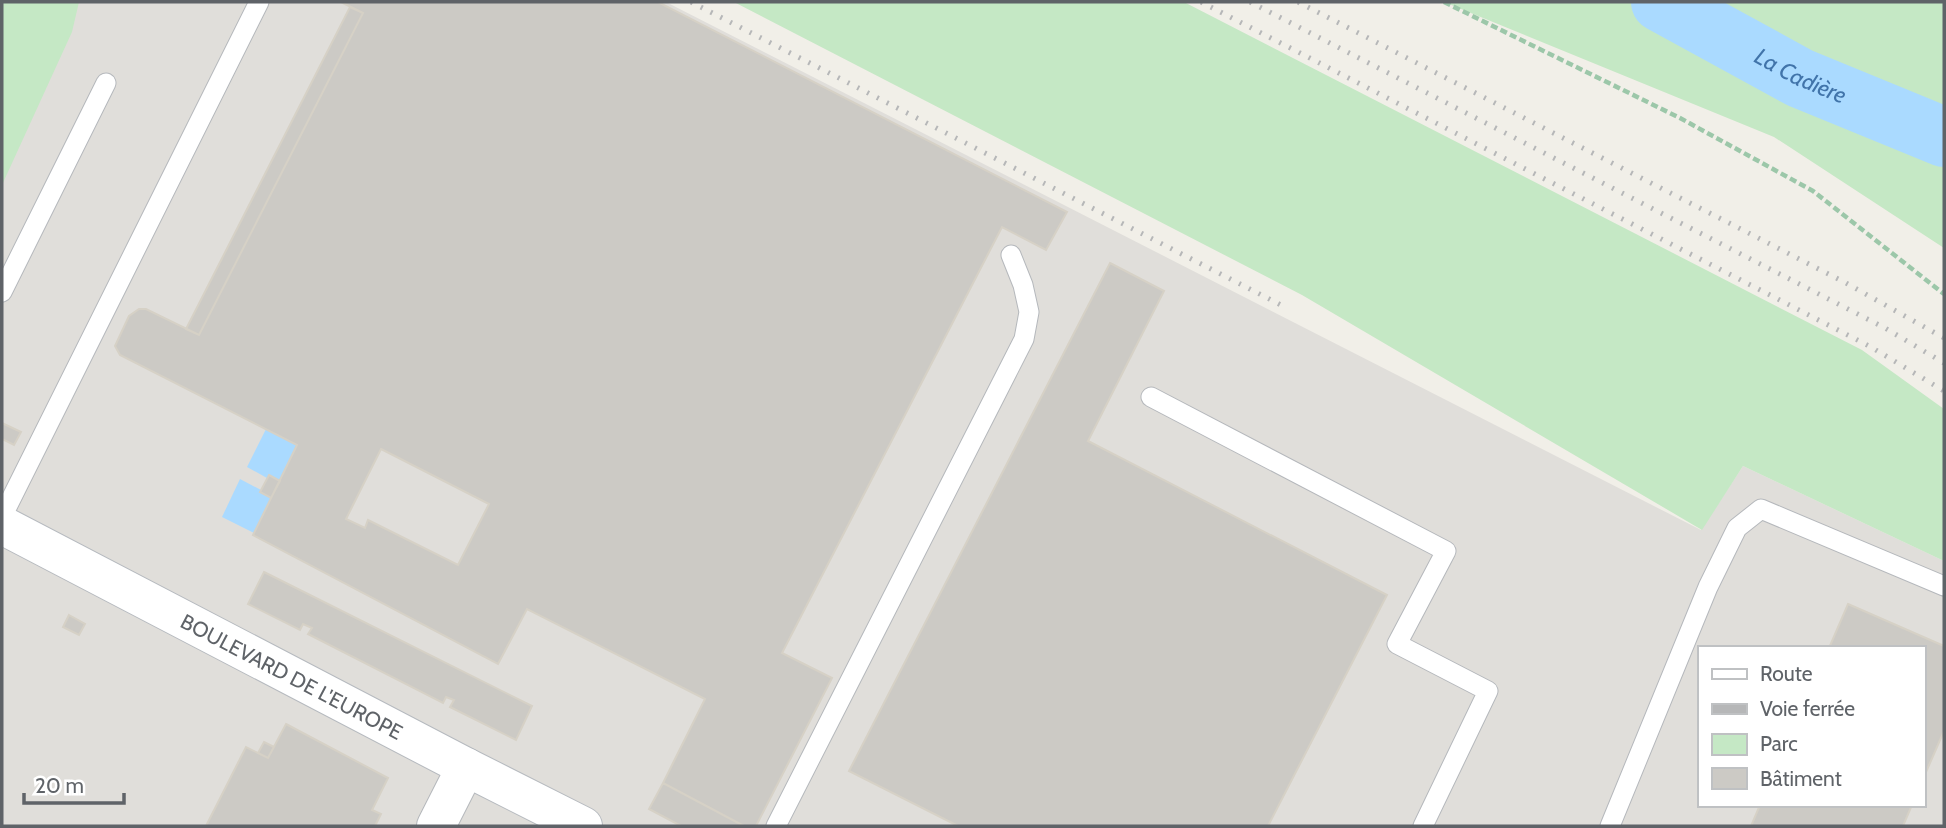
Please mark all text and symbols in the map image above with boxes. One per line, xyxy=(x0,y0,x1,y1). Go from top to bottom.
water label: La Cadière xyxy=(1750,42,1850,109)
street label: BOULEVARD DE L'EUROPE xyxy=(177,608,407,744)
legend xyxy=(1698,646,1925,807)
text: Route xyxy=(1760,661,1813,686)
text: Voie ferrée xyxy=(1760,696,1855,721)
text: Parc xyxy=(1760,731,1798,756)
scale bar xyxy=(24,762,124,806)
text: Bâtiment xyxy=(1760,766,1842,791)
text: 20 m xyxy=(35,773,84,798)

